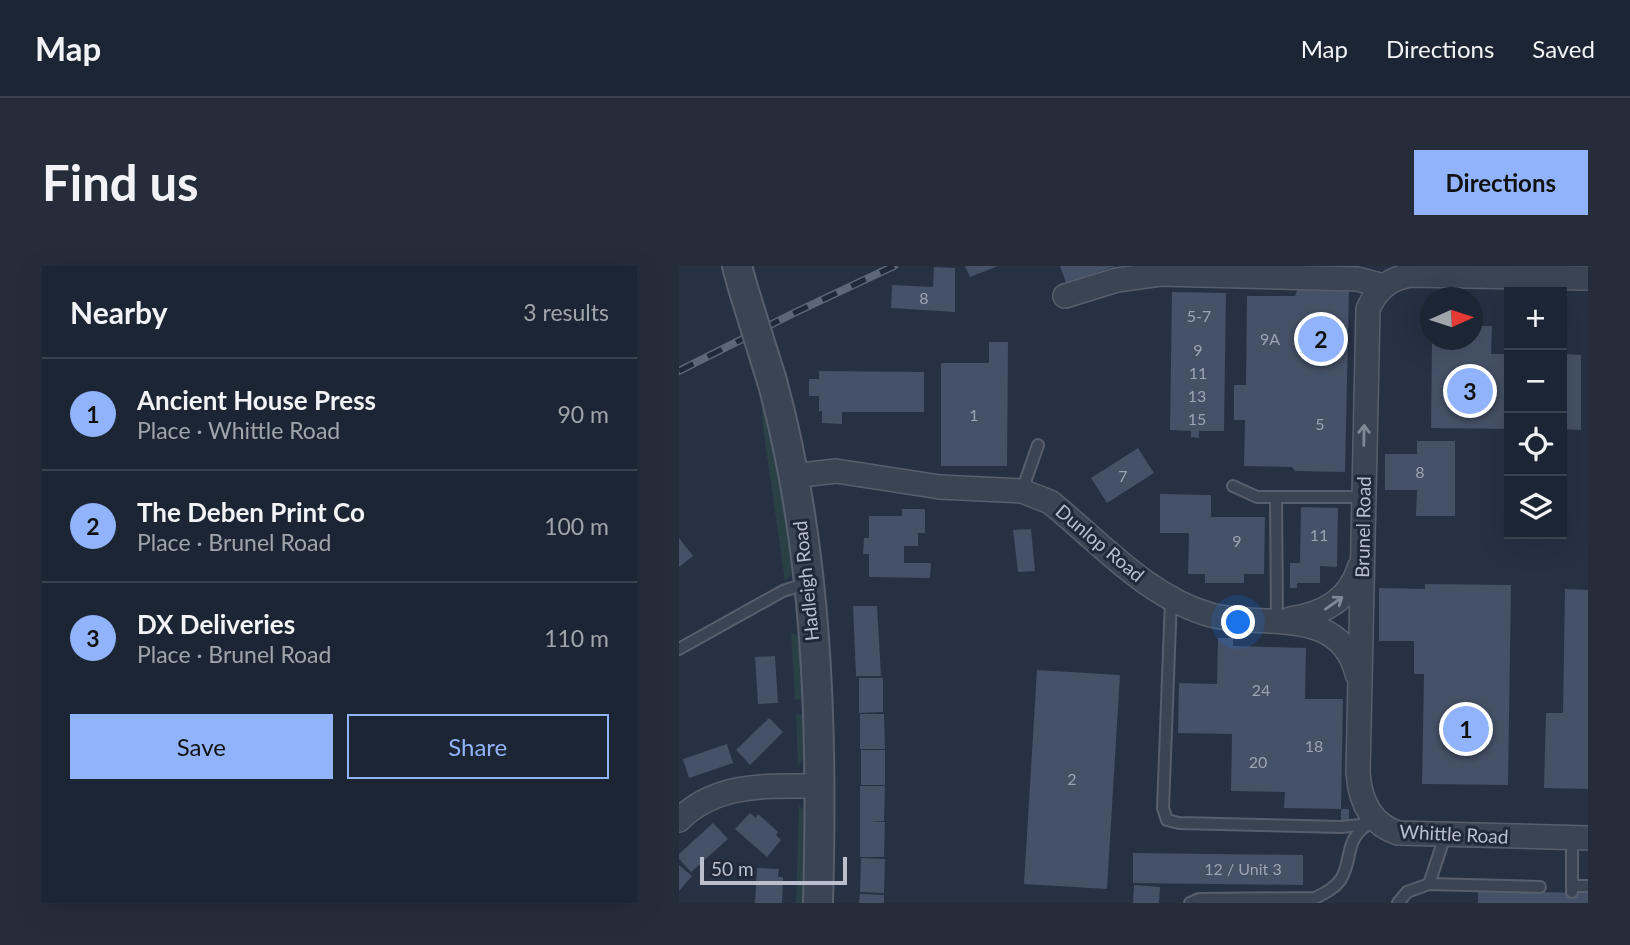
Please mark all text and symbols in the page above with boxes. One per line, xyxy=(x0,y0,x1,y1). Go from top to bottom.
text: Map xyxy=(35,28,101,68)
text: Map xyxy=(1301,34,1348,63)
text: Directions xyxy=(1386,34,1494,63)
text: Saved xyxy=(1532,34,1595,63)
button: Directions xyxy=(1414,150,1588,215)
text: Find us xyxy=(42,153,199,211)
north arrow xyxy=(1420,287,1483,350)
map controls xyxy=(1504,287,1567,539)
button: + xyxy=(1504,287,1567,350)
house number: 8 xyxy=(919,288,929,307)
text: Nearby xyxy=(70,294,168,330)
text: 3 results xyxy=(523,298,609,326)
house number: 5-7 xyxy=(1187,306,1211,325)
pin: 2 xyxy=(1298,313,1344,365)
house number: 9A xyxy=(1260,329,1280,348)
house number: 9 xyxy=(1193,340,1203,359)
button: − xyxy=(1504,350,1567,413)
house number: 11 xyxy=(1189,363,1207,382)
pin: 3 xyxy=(1447,365,1493,417)
text: Ancient House Press xyxy=(137,384,376,416)
house number: 13 xyxy=(1188,386,1206,405)
text: 1 xyxy=(86,400,100,428)
text: 90 m xyxy=(558,400,609,428)
house number: 1 xyxy=(969,405,979,424)
house number: 15 xyxy=(1188,409,1206,428)
button: locate xyxy=(1504,413,1567,476)
house number: 5 xyxy=(1315,414,1325,433)
text: Place · Whittle Road xyxy=(137,416,340,444)
one-way arrow xyxy=(1358,424,1371,447)
house number: 8 xyxy=(1415,462,1425,481)
house number: 7 xyxy=(1118,466,1128,485)
street label: Brunel Road xyxy=(1350,476,1375,578)
button: layers xyxy=(1504,476,1567,539)
text: The Deben Print Co xyxy=(137,496,365,528)
street label: Dunlop Road xyxy=(1051,499,1149,586)
text: 2 xyxy=(86,512,100,540)
text: 100 m xyxy=(544,512,609,540)
street label: Hadleigh Road xyxy=(788,520,823,642)
house number: 11 xyxy=(1310,525,1328,544)
text: Place · Brunel Road xyxy=(137,528,331,556)
house number: 9 xyxy=(1232,531,1242,550)
one-way arrow xyxy=(1324,596,1343,610)
your location xyxy=(1221,605,1255,639)
text: DX Deliveries xyxy=(137,608,295,640)
text: 3 xyxy=(86,624,100,652)
text: 110 m xyxy=(544,624,609,652)
text: Place · Brunel Road xyxy=(137,640,331,668)
house number: 24 xyxy=(1252,680,1270,699)
pin: 1 xyxy=(1443,703,1489,755)
button: Save xyxy=(70,714,333,779)
button: Share xyxy=(347,714,609,779)
house number: 18 xyxy=(1305,736,1323,755)
house number: 20 xyxy=(1249,752,1267,771)
house number: 2 xyxy=(1067,769,1077,788)
street label: Whittle Road xyxy=(1399,819,1509,848)
scale bar xyxy=(700,854,847,886)
text: 50 m xyxy=(711,857,754,880)
house number: 12 / Unit 3 xyxy=(1204,859,1282,878)

